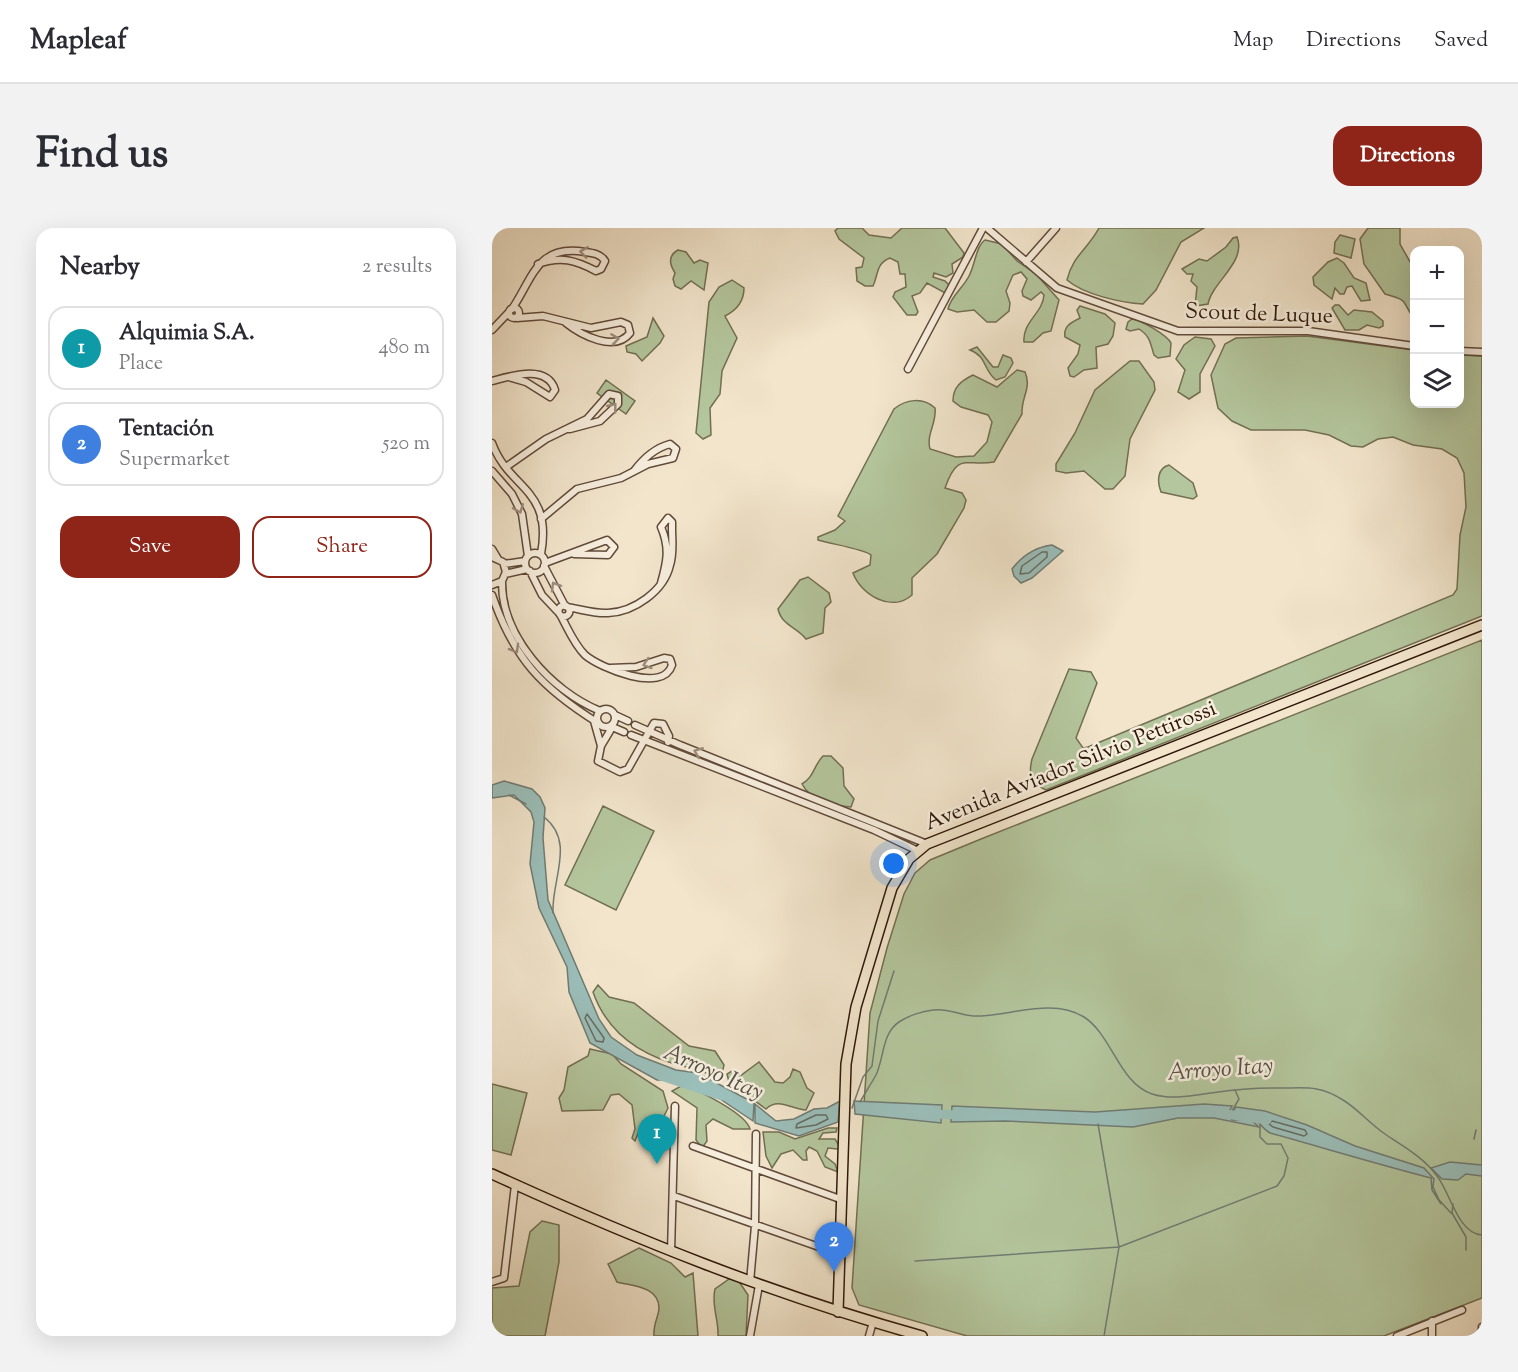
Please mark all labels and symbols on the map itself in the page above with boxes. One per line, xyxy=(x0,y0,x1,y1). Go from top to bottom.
one-way arrow xyxy=(579,246,589,259)
street label: Scout de Luque xyxy=(1184,296,1334,334)
one-way arrow xyxy=(610,334,620,346)
one-way arrow xyxy=(605,403,616,414)
one-way arrow xyxy=(512,503,524,514)
one-way arrow xyxy=(551,582,563,592)
one-way arrow xyxy=(508,642,520,653)
one-way arrow xyxy=(642,656,653,669)
street label: Avenida Aviador Silvio Pettirossi xyxy=(920,694,1222,840)
one-way arrow xyxy=(693,747,704,759)
your location xyxy=(879,849,908,878)
water label: Arroyo Itay xyxy=(658,1036,769,1110)
water label: Arroyo Itay xyxy=(1166,1049,1274,1091)
pin: 1 xyxy=(638,1114,676,1164)
pin: 2 xyxy=(814,1222,854,1272)

